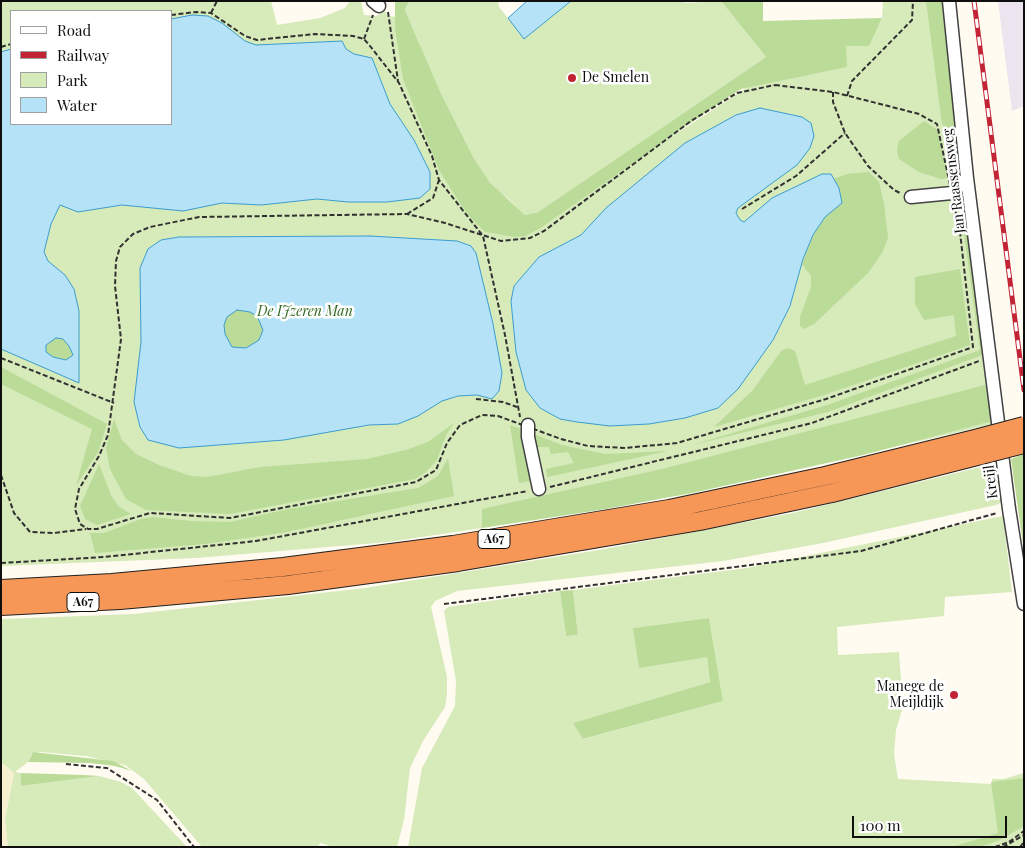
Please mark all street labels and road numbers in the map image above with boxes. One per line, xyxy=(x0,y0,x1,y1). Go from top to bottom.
street label: Jan Raassensweg xyxy=(939,128,969,234)
street label: Kreijl xyxy=(981,464,1001,500)
road number: A67 xyxy=(478,530,510,548)
road number: A67 xyxy=(67,592,99,612)

